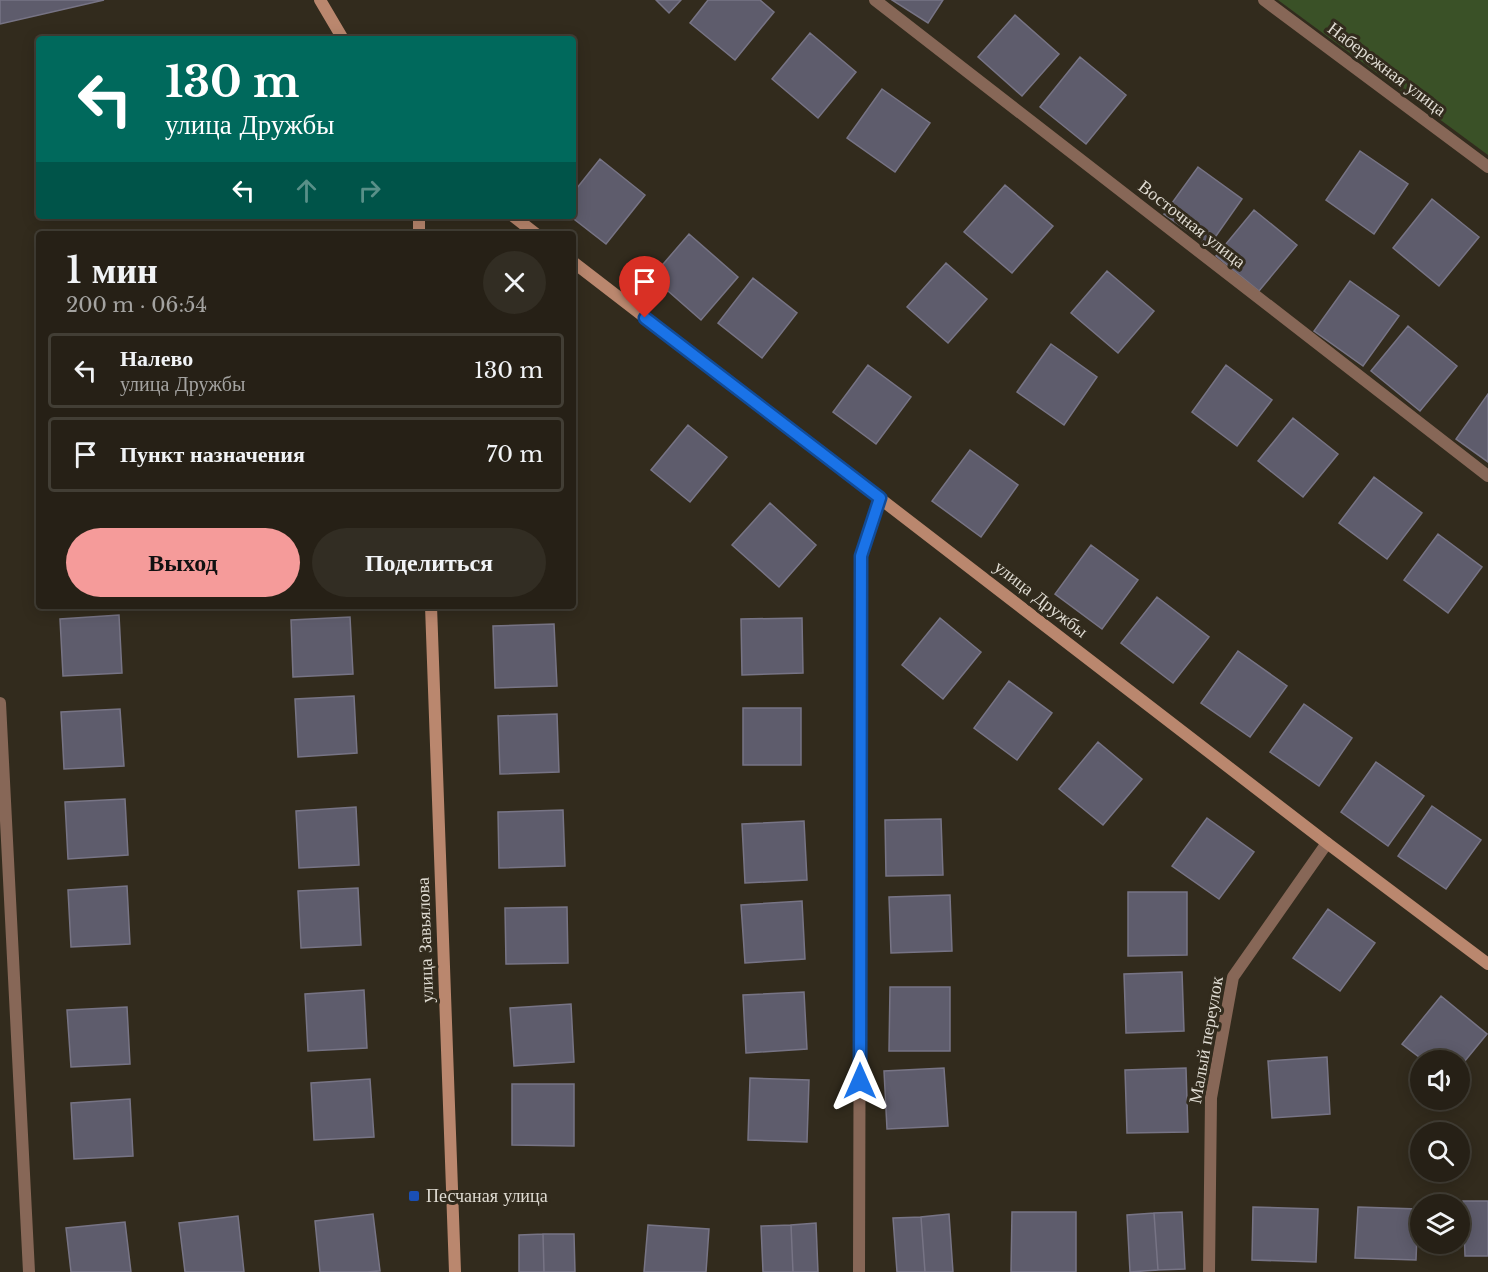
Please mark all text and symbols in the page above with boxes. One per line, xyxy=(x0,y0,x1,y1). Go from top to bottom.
street label: Набережная улица xyxy=(1323,17,1451,121)
text: 130 m xyxy=(165,56,299,108)
icon: left xyxy=(66,60,144,138)
text: улица Дружбы xyxy=(165,108,334,141)
icon: left xyxy=(227,174,260,207)
icon: ahead xyxy=(290,174,323,207)
icon: right xyxy=(353,174,386,207)
street label: Восточная улица xyxy=(1134,175,1250,273)
text: 1 мин xyxy=(66,248,158,293)
button: close xyxy=(483,251,546,314)
pin xyxy=(619,256,670,318)
icon: arrive xyxy=(628,265,661,298)
text: 200 m · 06:54 xyxy=(66,293,207,317)
text: Налево xyxy=(120,345,193,372)
icon: left xyxy=(69,354,102,387)
text: 130 m xyxy=(474,357,543,384)
text: улица Дружбы xyxy=(120,372,245,396)
icon: arrive xyxy=(69,438,102,471)
text: Пункт назначения xyxy=(120,441,305,468)
text: 70 m xyxy=(486,441,543,468)
button: Выход xyxy=(66,528,300,597)
button: Поделиться xyxy=(312,528,546,597)
street label: улица Дружбы xyxy=(990,556,1092,642)
street label: улица Завьялова xyxy=(412,877,438,1003)
street label: Малый переулок xyxy=(1184,974,1228,1105)
position arrow xyxy=(828,1049,892,1113)
map controls xyxy=(1410,1050,1470,1254)
button: sound xyxy=(1410,1050,1470,1110)
button: search xyxy=(1410,1122,1470,1182)
place label: Песчаная улица xyxy=(426,1185,548,1207)
marker: Песчаная улица xyxy=(407,1189,421,1203)
button: layers xyxy=(1410,1194,1470,1254)

